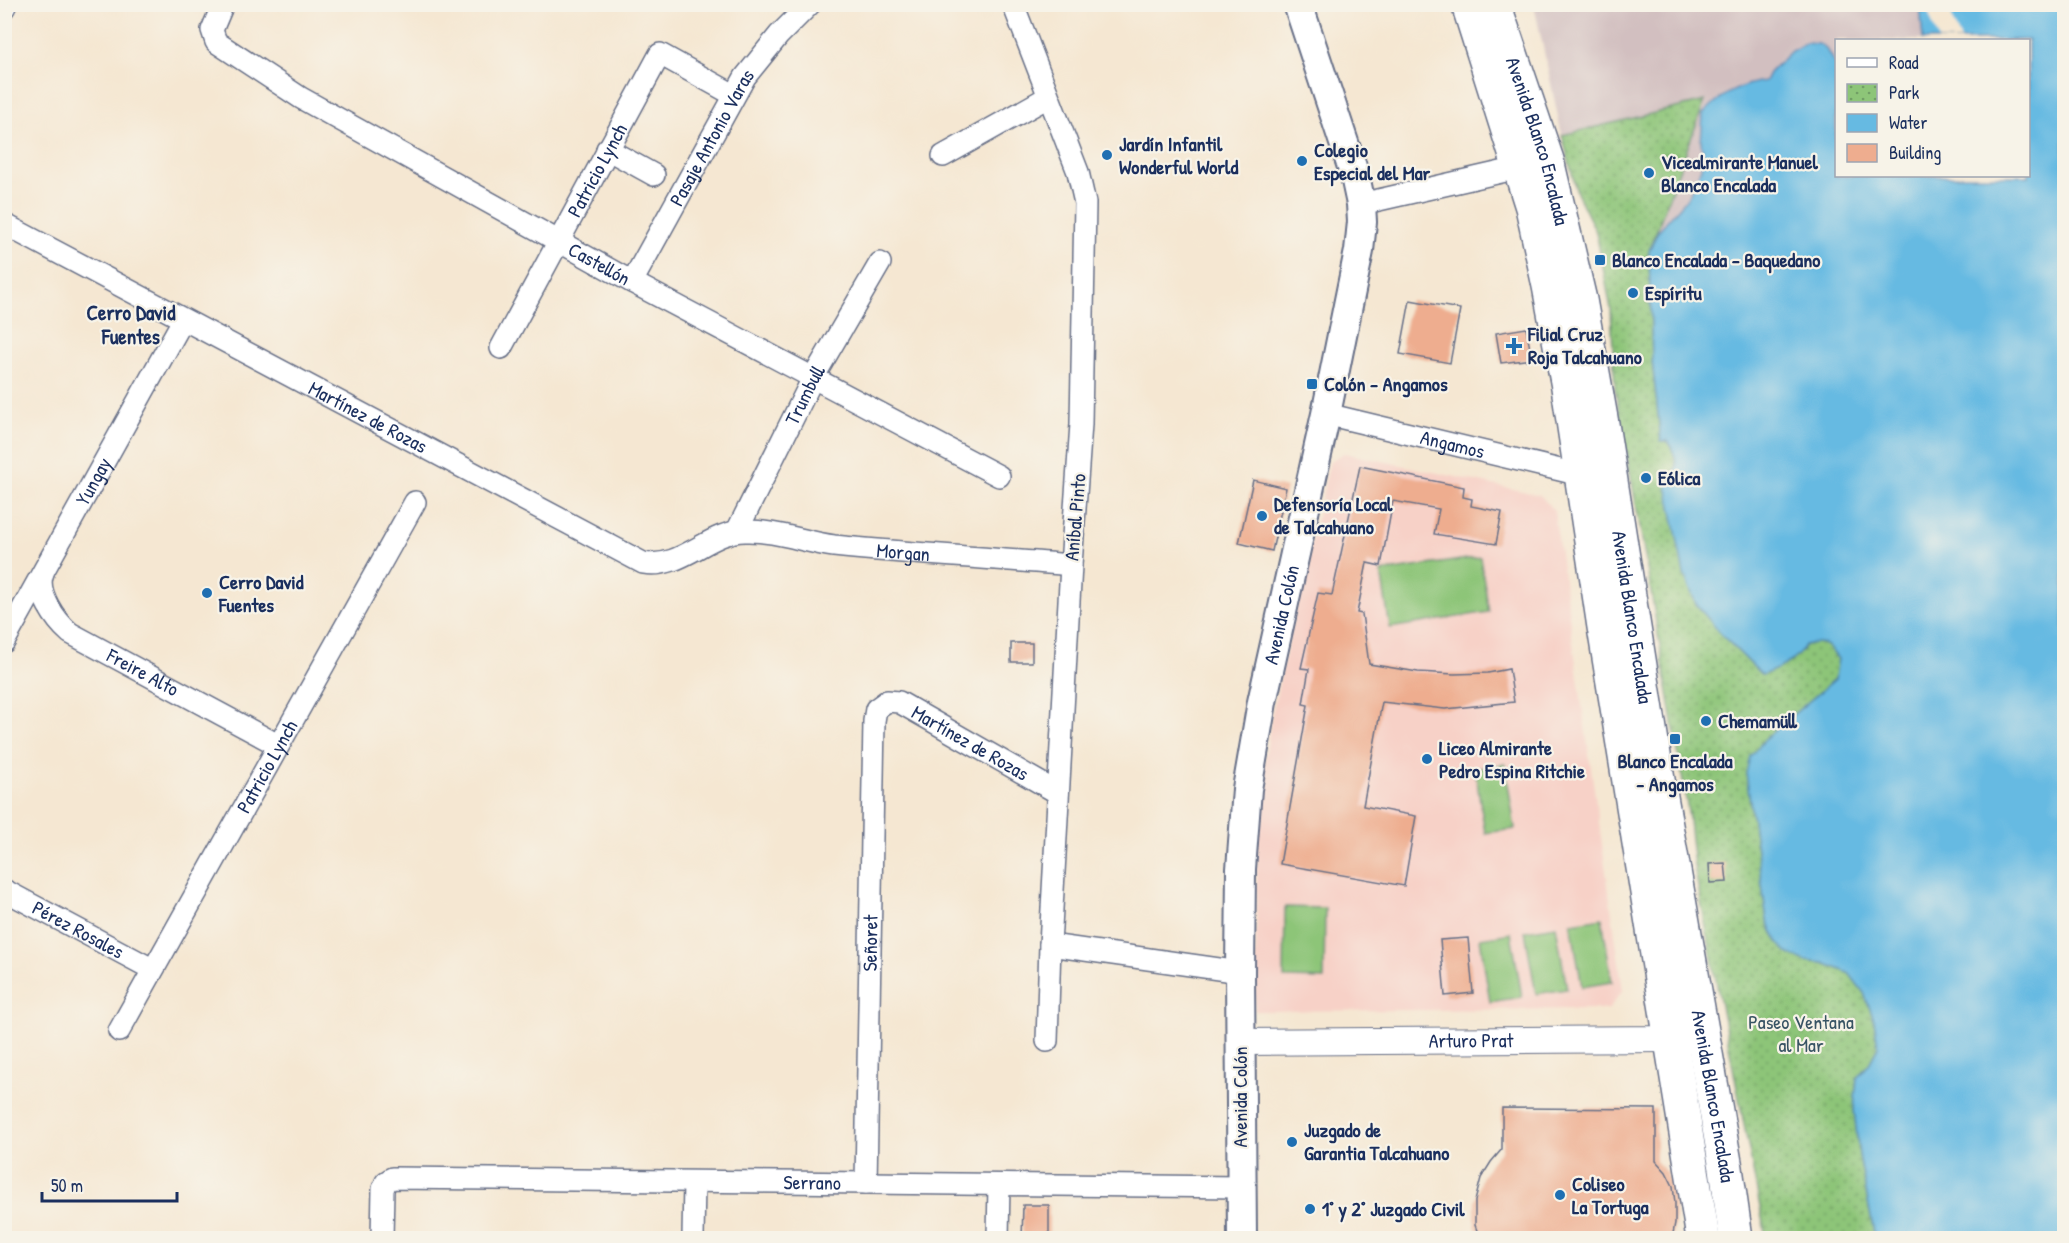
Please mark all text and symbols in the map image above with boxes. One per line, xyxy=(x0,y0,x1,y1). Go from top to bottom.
legend xyxy=(1835,39,2030,177)
text: Road xyxy=(1889,50,1919,75)
street label: Avenida Blanco Encalada xyxy=(1500,53,1576,228)
street label: Pasaje Antonio Varas xyxy=(663,62,760,211)
text: Park xyxy=(1889,80,1920,105)
text: Water xyxy=(1889,110,1927,135)
street label: Patricio Lynch xyxy=(560,119,633,222)
place label: Jardín Infantil Wonderful World xyxy=(1119,130,1238,180)
place label: Colegio Especial del Mar xyxy=(1314,136,1430,187)
text: Building xyxy=(1889,140,1941,165)
marker: Jardín Infantil Wonderful World xyxy=(1100,148,1114,162)
place label: Vicealmirante Manuel Blanco Encalada xyxy=(1661,148,1818,198)
marker: Colegio Especial del Mar xyxy=(1295,154,1309,168)
marker: Vicealmirante Manuel Blanco Encalada xyxy=(1642,166,1656,180)
street label: Castellón xyxy=(564,235,635,292)
place label: Blanco Encalada - Baquedano xyxy=(1612,246,1820,274)
marker: Blanco Encalada - Baquedano xyxy=(1593,253,1607,267)
place label: Espíritu xyxy=(1645,279,1703,307)
marker: Espíritu xyxy=(1626,286,1640,300)
district label: Cerro David Fuentes xyxy=(87,298,176,351)
place label: Filial Cruz Roja Talcahuano xyxy=(1527,320,1642,370)
marker: Filial Cruz Roja Talcahuano xyxy=(1505,337,1523,355)
street label: Trumbull xyxy=(778,359,831,429)
place label: Colón - Angamos xyxy=(1324,370,1448,398)
street label: Martínez de Rozas xyxy=(304,374,432,459)
marker: Colón - Angamos xyxy=(1305,377,1319,391)
street label: Angamos xyxy=(1418,423,1488,465)
street label: Yungay xyxy=(69,452,117,510)
place label: Eólica xyxy=(1658,464,1700,491)
marker: Eólica xyxy=(1639,471,1653,485)
street label: Aníbal Pinto xyxy=(1057,472,1092,562)
place label: Defensoría Local de Talcahuano xyxy=(1274,490,1393,540)
marker: Defensoría Local de Talcahuano xyxy=(1255,509,1269,523)
street label: Avenida Blanco Encalada xyxy=(1606,529,1660,706)
street label: Morgan xyxy=(875,536,931,567)
street label: Avenida Colón xyxy=(1257,562,1305,667)
place label: Cerro David Fuentes xyxy=(218,568,304,618)
marker: Cerro David Fuentes xyxy=(200,586,214,600)
street label: Freire Alto xyxy=(102,641,184,702)
street label: Martínez de Rozas xyxy=(907,698,1034,787)
place label: Chemamüll xyxy=(1718,707,1798,734)
marker: Chemamüll xyxy=(1699,714,1713,728)
street label: Patricio Lynch xyxy=(230,715,303,818)
marker: Blanco Encalada - Angamos xyxy=(1668,732,1682,746)
place label: Liceo Almirante Pedro Espina Ritchie xyxy=(1439,734,1585,785)
place label: Blanco Encalada - Angamos xyxy=(1617,747,1733,798)
marker: Liceo Almirante Pedro Espina Ritchie xyxy=(1420,752,1434,766)
street label: Pérez Rosales xyxy=(28,894,129,965)
street label: Señoret xyxy=(856,913,884,972)
street label: Avenida Blanco Encalada xyxy=(1686,1008,1742,1184)
park label: Paseo Ventana al Mar xyxy=(1748,1008,1854,1058)
street label: Arturo Prat xyxy=(1428,1026,1515,1054)
street label: Avenida Colón xyxy=(1226,1047,1253,1147)
place label: Juzgado de Garantia Talcahuano xyxy=(1304,1116,1449,1166)
marker: Juzgado de Garantia Talcahuano xyxy=(1285,1135,1299,1149)
scale bar xyxy=(42,1165,177,1203)
street label: Serrano xyxy=(783,1168,841,1196)
place label: Coliseo La Tortuga xyxy=(1572,1170,1649,1221)
text: 50 m xyxy=(51,1173,83,1198)
marker: Coliseo La Tortuga xyxy=(1553,1188,1567,1202)
place label: 1° y 2° Juzgado Civil xyxy=(1322,1195,1465,1223)
marker: 1° y 2° Juzgado Civil xyxy=(1303,1202,1317,1216)

